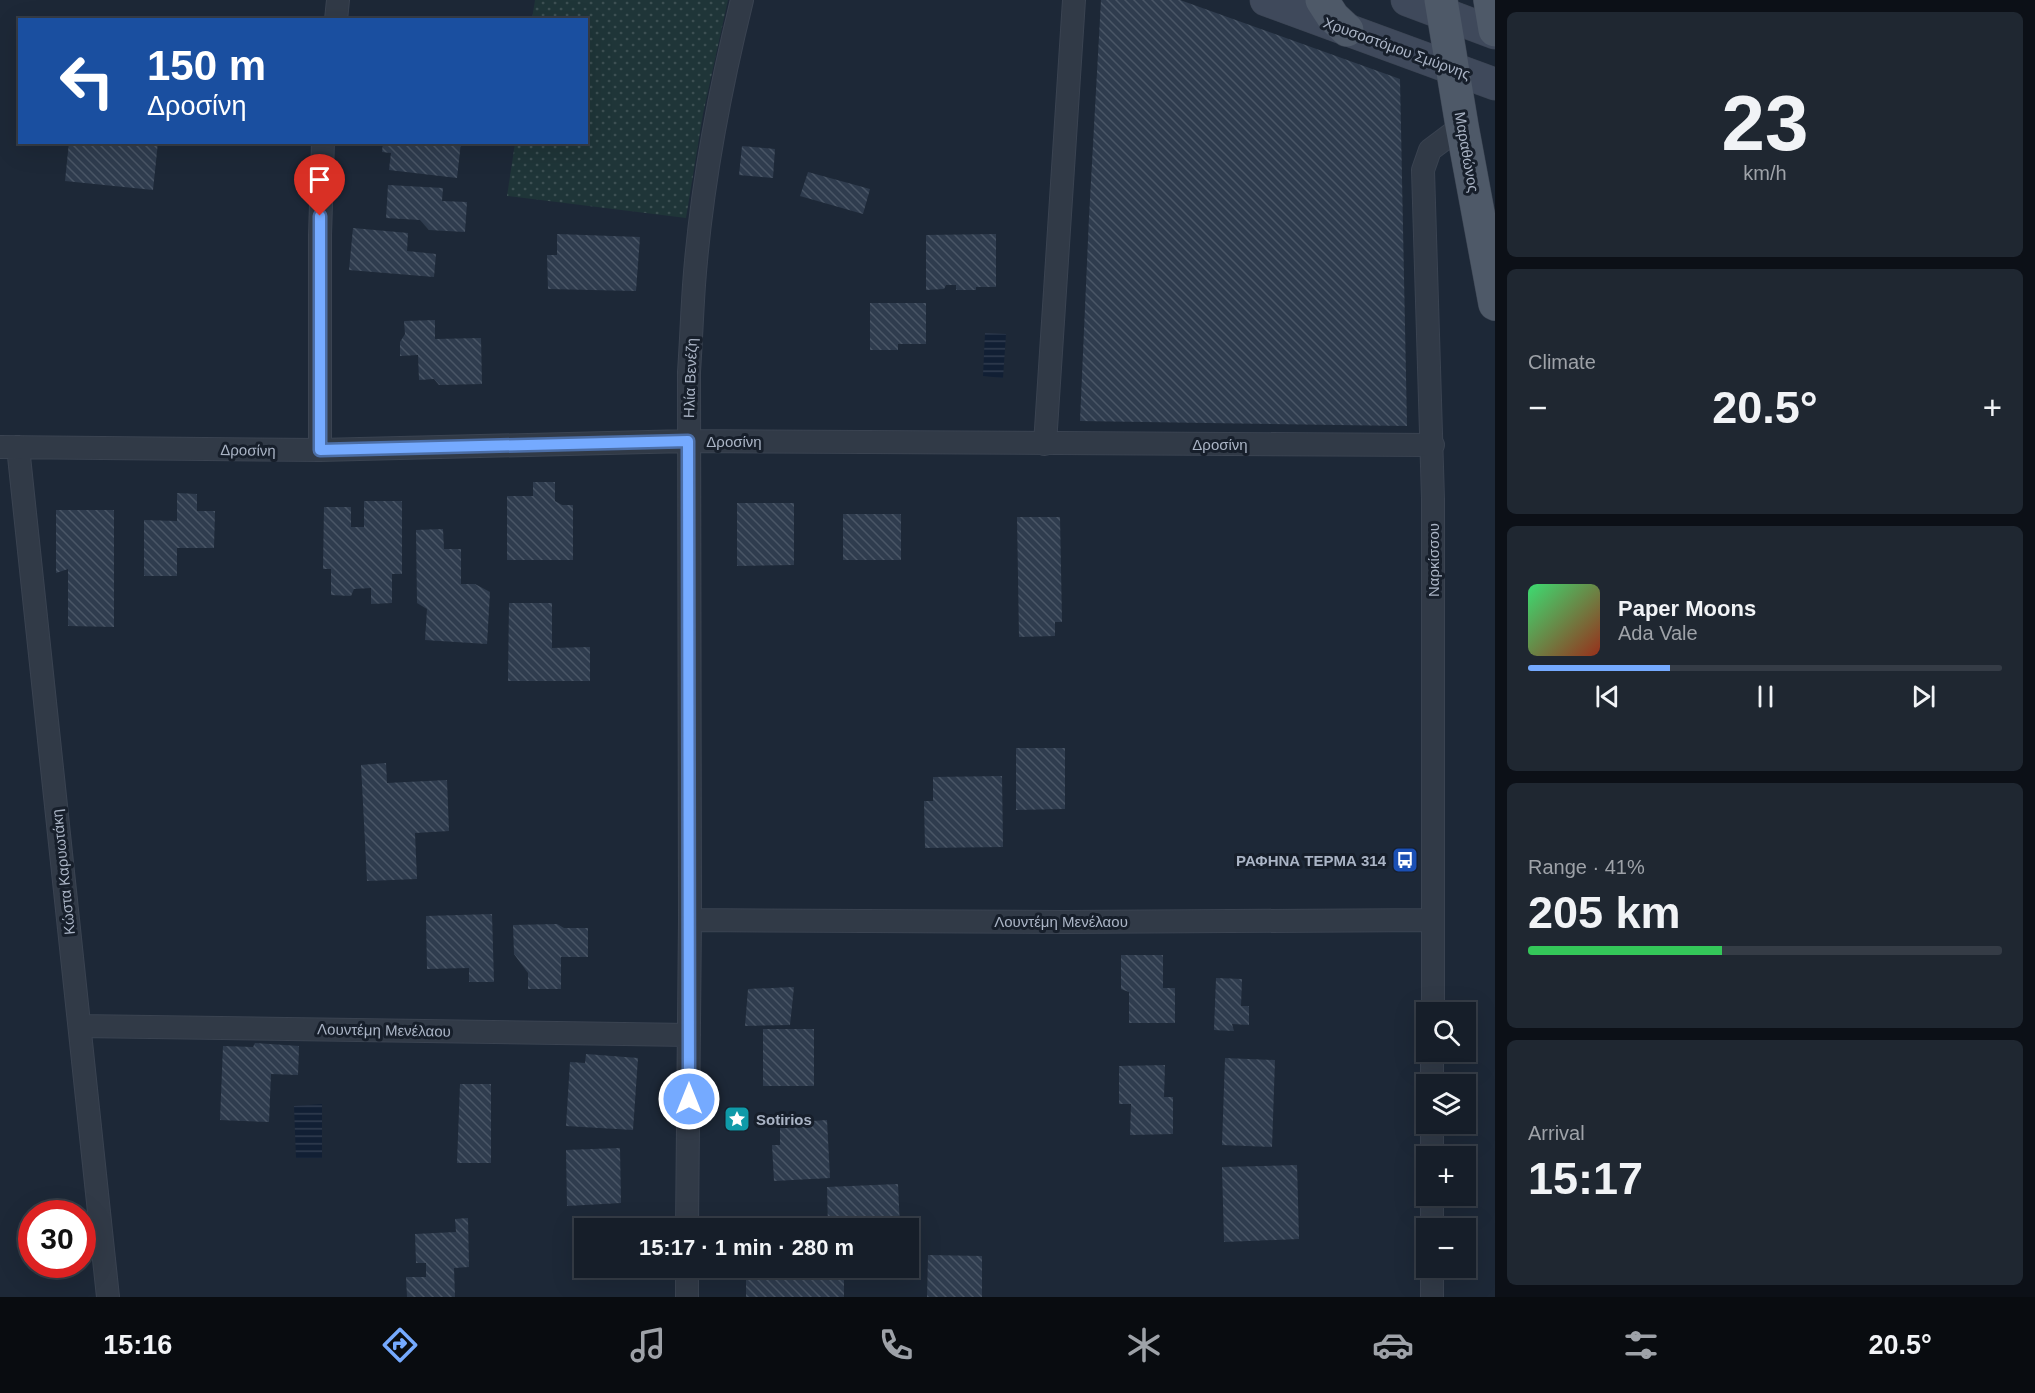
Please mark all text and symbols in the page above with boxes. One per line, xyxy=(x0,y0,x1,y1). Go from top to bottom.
street label: Χρυσοστόμου Σμύρνης xyxy=(1321,14,1473,82)
icon: left xyxy=(48,42,126,120)
text: 150 m xyxy=(147,42,266,89)
text: 23 xyxy=(1722,79,1808,167)
text: Δροσίνη xyxy=(147,91,247,121)
street label: Μαραθώνος xyxy=(1452,110,1482,194)
pin xyxy=(294,154,345,216)
text: km/h xyxy=(1743,162,1787,184)
icon: arrive xyxy=(303,163,336,196)
street label: Ηλία Βενέζη xyxy=(680,338,700,418)
text: Climate xyxy=(1528,351,1596,373)
text: 20.5° xyxy=(1712,382,1818,433)
text: − xyxy=(1528,389,1547,426)
text: + xyxy=(1983,389,2002,426)
street label: Δροσίνη xyxy=(706,433,762,450)
street label: Δροσίνη xyxy=(1192,436,1248,453)
street label: Δροσίνη xyxy=(220,441,276,459)
street label: Ναρκίσσου xyxy=(1425,523,1442,597)
text: Paper Moons xyxy=(1618,596,1756,621)
text: Ada Vale xyxy=(1618,622,1698,644)
icon: previous xyxy=(1591,680,1624,713)
icon: pause xyxy=(1749,680,1782,713)
icon: next xyxy=(1907,680,1940,713)
street label: Κώστα Καρυωτάκη xyxy=(48,808,78,936)
bus stop icon: ΡΑΦΗΝΑ ΤΕΡΜΑ 314 xyxy=(1390,845,1420,875)
place label: ΡΑΦΗΝΑ ΤΕΡΜΑ 314 xyxy=(1236,852,1387,869)
text: Range · 41% xyxy=(1528,856,1645,878)
text: 205 km xyxy=(1528,887,1681,938)
street label: Λουντέμη Μενέλαου xyxy=(994,913,1128,930)
map controls xyxy=(1416,1002,1476,1278)
button: search xyxy=(1416,1002,1476,1062)
street label: Λουντέμη Μενέλαου xyxy=(317,1020,451,1040)
position arrow xyxy=(657,1067,721,1131)
button: layers xyxy=(1416,1074,1476,1134)
place icon: Sotirios xyxy=(722,1104,752,1134)
place label: Sotirios xyxy=(756,1111,812,1128)
text: Arrival xyxy=(1528,1122,1585,1144)
button: + xyxy=(1416,1146,1476,1206)
text: 15:17 xyxy=(1528,1153,1643,1204)
speed limit sign: 30 xyxy=(18,1200,96,1278)
button: − xyxy=(1416,1218,1476,1278)
text: 15:17 · 1 min · 280 m xyxy=(639,1235,854,1260)
icon: directions xyxy=(379,1324,421,1366)
icon: music xyxy=(627,1324,669,1366)
icon: phone xyxy=(875,1324,917,1366)
icon: climate xyxy=(1123,1324,1165,1366)
icon: car xyxy=(1372,1324,1414,1366)
icon: filters xyxy=(1620,1324,1662,1366)
text: 15:16 xyxy=(103,1330,172,1360)
text: 20.5° xyxy=(1868,1330,1932,1360)

